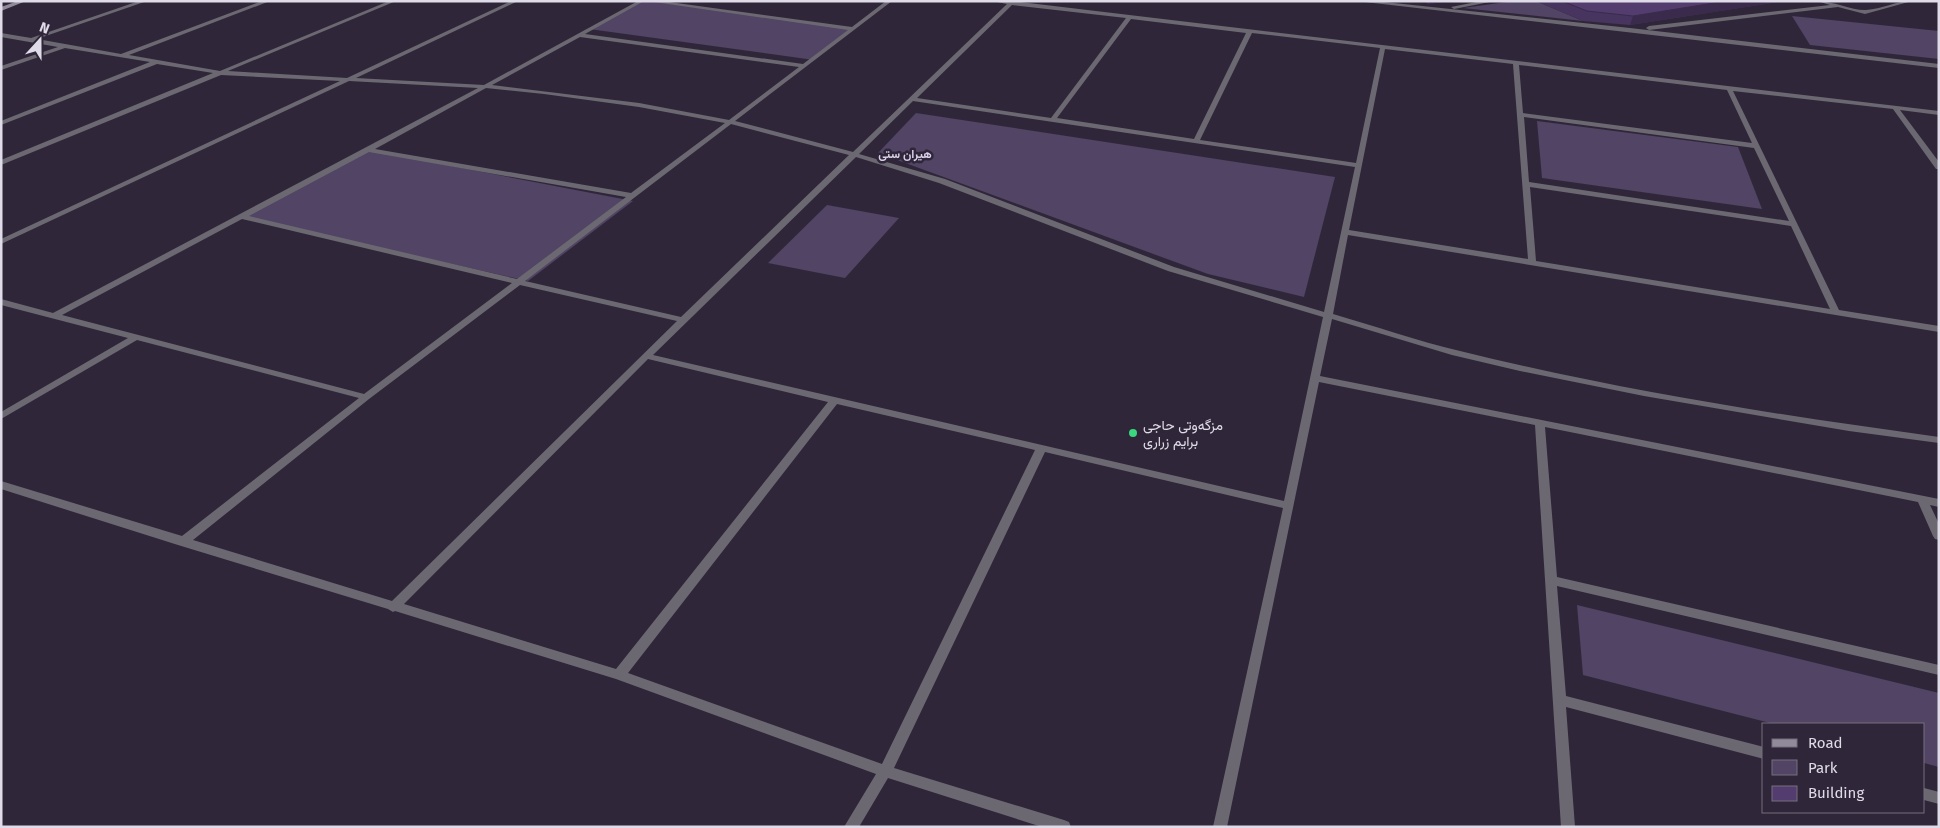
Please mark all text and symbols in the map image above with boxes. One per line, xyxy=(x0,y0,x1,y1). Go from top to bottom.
north arrow xyxy=(15,15,65,65)
text: N xyxy=(37,19,52,38)
district label: هیران ستی xyxy=(878,147,932,162)
place label: مزگەوتی حاجی برایم زراری xyxy=(1143,417,1223,450)
marker: مزگەوتی حاجی برایم زراری xyxy=(1127,427,1139,439)
legend xyxy=(1762,723,1925,813)
text: Road xyxy=(1808,734,1843,752)
text: Park xyxy=(1808,759,1838,777)
text: Building xyxy=(1808,784,1864,802)

